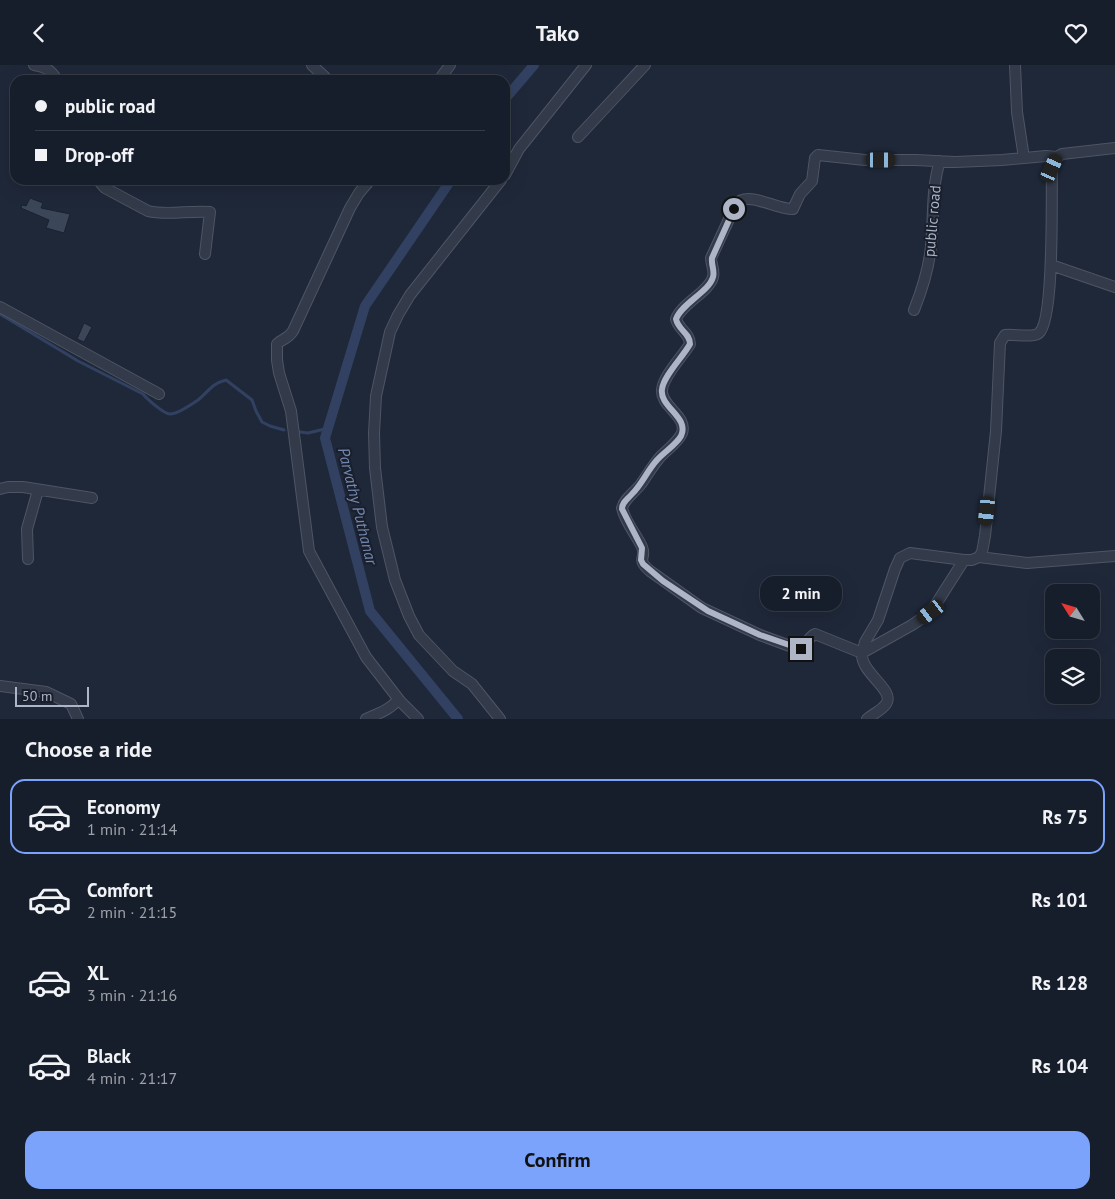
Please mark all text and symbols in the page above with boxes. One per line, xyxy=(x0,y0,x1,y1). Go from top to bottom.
icon: back xyxy=(25,19,53,47)
text: Tako xyxy=(536,19,579,47)
icon: heart xyxy=(1062,19,1090,47)
text: public road xyxy=(65,94,155,118)
text: Drop-off xyxy=(65,143,133,167)
car xyxy=(1039,151,1064,185)
car xyxy=(866,153,896,168)
street label: public road xyxy=(919,184,945,258)
route start xyxy=(723,198,745,220)
water label: Parvathy Puthanar xyxy=(334,445,383,568)
car xyxy=(977,495,996,527)
callout: 2 min xyxy=(760,577,842,611)
text: 2 min xyxy=(781,583,821,603)
north arrow xyxy=(1045,584,1100,639)
map controls xyxy=(1045,584,1100,704)
car xyxy=(914,597,947,627)
route end xyxy=(790,638,812,660)
button: layers xyxy=(1045,649,1100,704)
scale bar xyxy=(15,684,89,707)
text: 50 m xyxy=(22,687,52,705)
text: Choose a ride xyxy=(25,735,152,763)
icon: car xyxy=(27,794,72,839)
text: Economy xyxy=(87,795,160,819)
text: Rs 75 xyxy=(1042,805,1088,829)
text: 1 min · 21:14 xyxy=(87,819,177,839)
icon: car xyxy=(27,877,72,922)
text: Comfort xyxy=(87,878,153,902)
text: Rs 101 xyxy=(1031,888,1088,912)
text: 2 min · 21:15 xyxy=(87,902,177,922)
icon: car xyxy=(27,960,72,1005)
text: XL xyxy=(87,961,109,985)
text: Rs 128 xyxy=(1031,971,1088,995)
text: 3 min · 21:16 xyxy=(87,985,177,1005)
icon: car xyxy=(27,1043,72,1088)
text: Black xyxy=(87,1044,131,1068)
text: Rs 104 xyxy=(1031,1054,1088,1078)
text: 4 min · 21:17 xyxy=(87,1068,177,1088)
button: Confirm xyxy=(25,1131,1090,1189)

